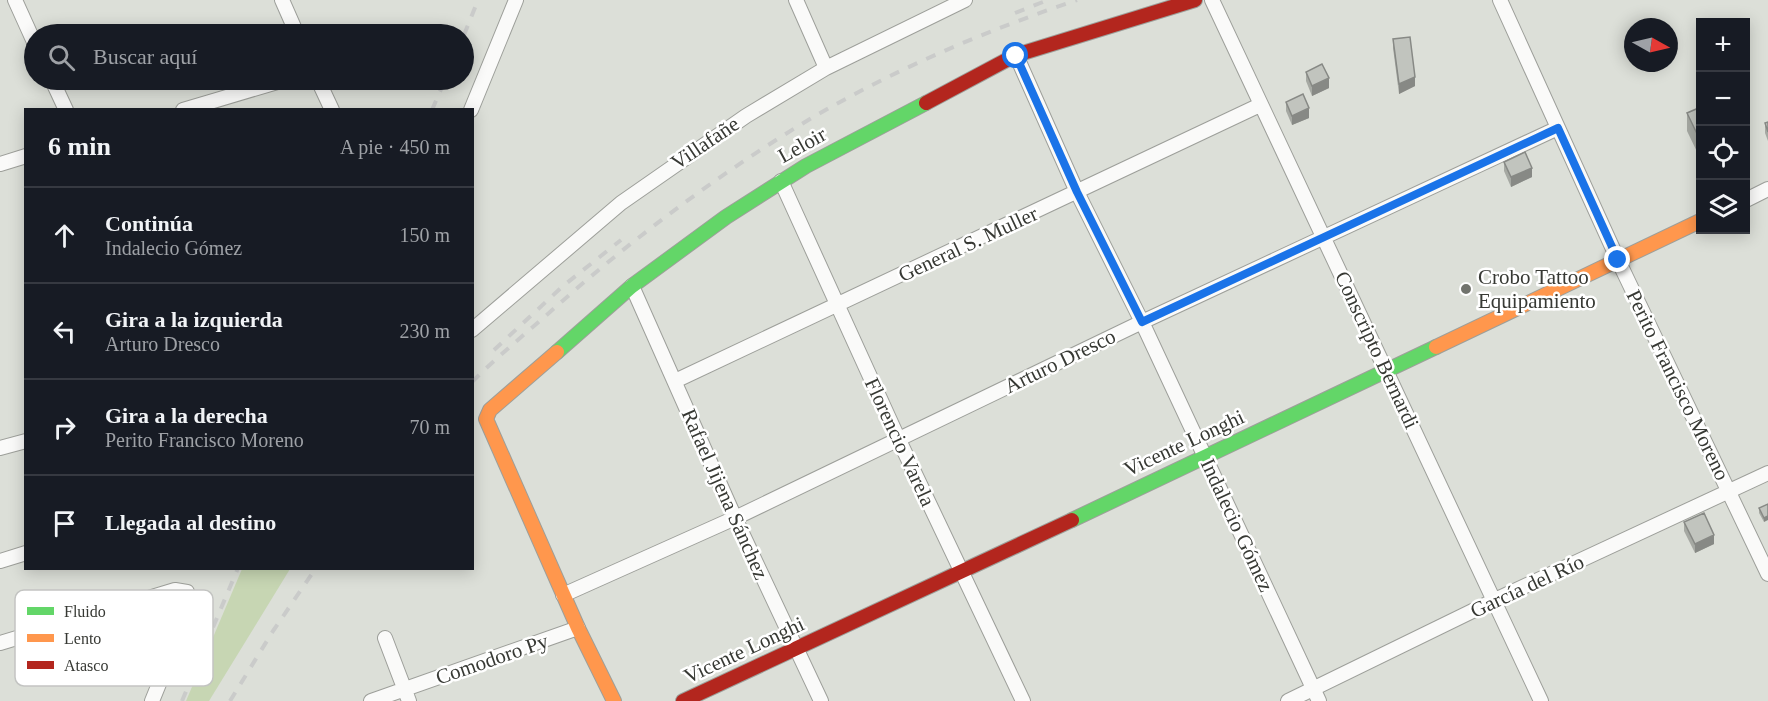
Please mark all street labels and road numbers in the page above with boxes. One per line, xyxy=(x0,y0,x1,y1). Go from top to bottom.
street label: Villafañe xyxy=(666,112,744,174)
street label: Leloir xyxy=(774,122,830,168)
street label: General S. Muller xyxy=(894,201,1042,287)
street label: Conscripto Bernardi xyxy=(1330,267,1424,433)
street label: Perito Francisco Moreno xyxy=(1621,286,1735,484)
street label: Arturo Dresco xyxy=(1000,324,1120,398)
street label: Florencio Varela xyxy=(860,374,941,511)
street label: Rafael Jijena Sánchez xyxy=(677,405,773,583)
street label: Vicente Longhi xyxy=(1120,405,1248,481)
street label: Indalecio Gómez xyxy=(1196,455,1278,595)
street label: García del Río xyxy=(1466,549,1588,623)
street label: Vicente Longhi xyxy=(680,612,808,688)
street label: Comodoro Py xyxy=(433,628,552,689)

